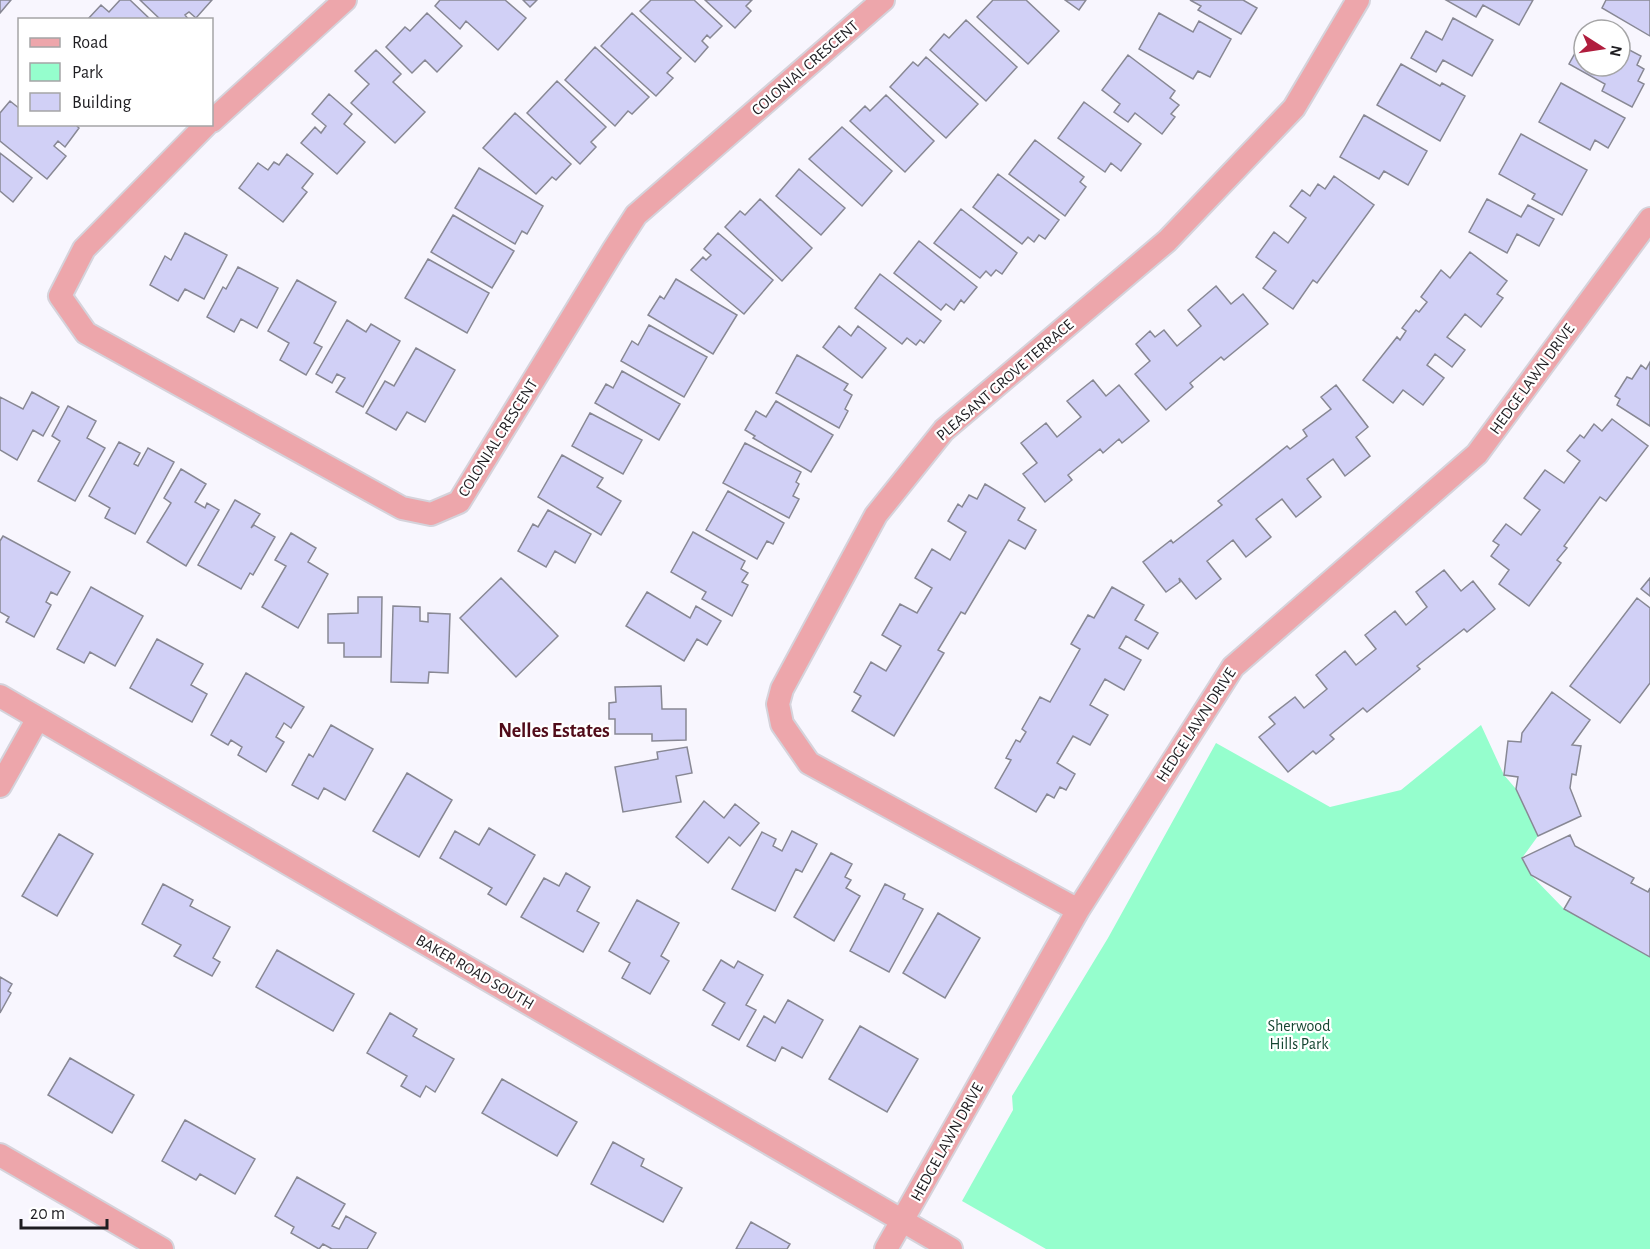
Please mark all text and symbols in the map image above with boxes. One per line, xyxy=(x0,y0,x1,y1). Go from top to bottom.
street label: COLONIAL CRESCENT xyxy=(749,17,862,118)
legend xyxy=(18,18,213,126)
north arrow xyxy=(1572,18,1632,78)
text: Road xyxy=(72,34,108,52)
text: N xyxy=(1607,44,1625,58)
text: Park xyxy=(72,64,104,82)
text: Building xyxy=(72,94,132,112)
street label: PLEASANT GROVE TERRACE xyxy=(933,316,1077,444)
street label: HEDGE LAWN DRIVE xyxy=(1487,321,1578,437)
street label: COLONIAL CRESCENT xyxy=(455,376,541,500)
street label: HEDGE LAWN DRIVE xyxy=(1153,665,1239,785)
district label: Nelles Estates xyxy=(498,721,610,741)
street label: BAKER ROAD SOUTH xyxy=(413,932,537,1012)
park label: Sherwood Hills Park xyxy=(1267,1018,1331,1052)
street label: HEDGE LAWN DRIVE xyxy=(908,1080,986,1204)
scale bar xyxy=(21,1192,106,1230)
text: 20 m xyxy=(30,1205,65,1223)

